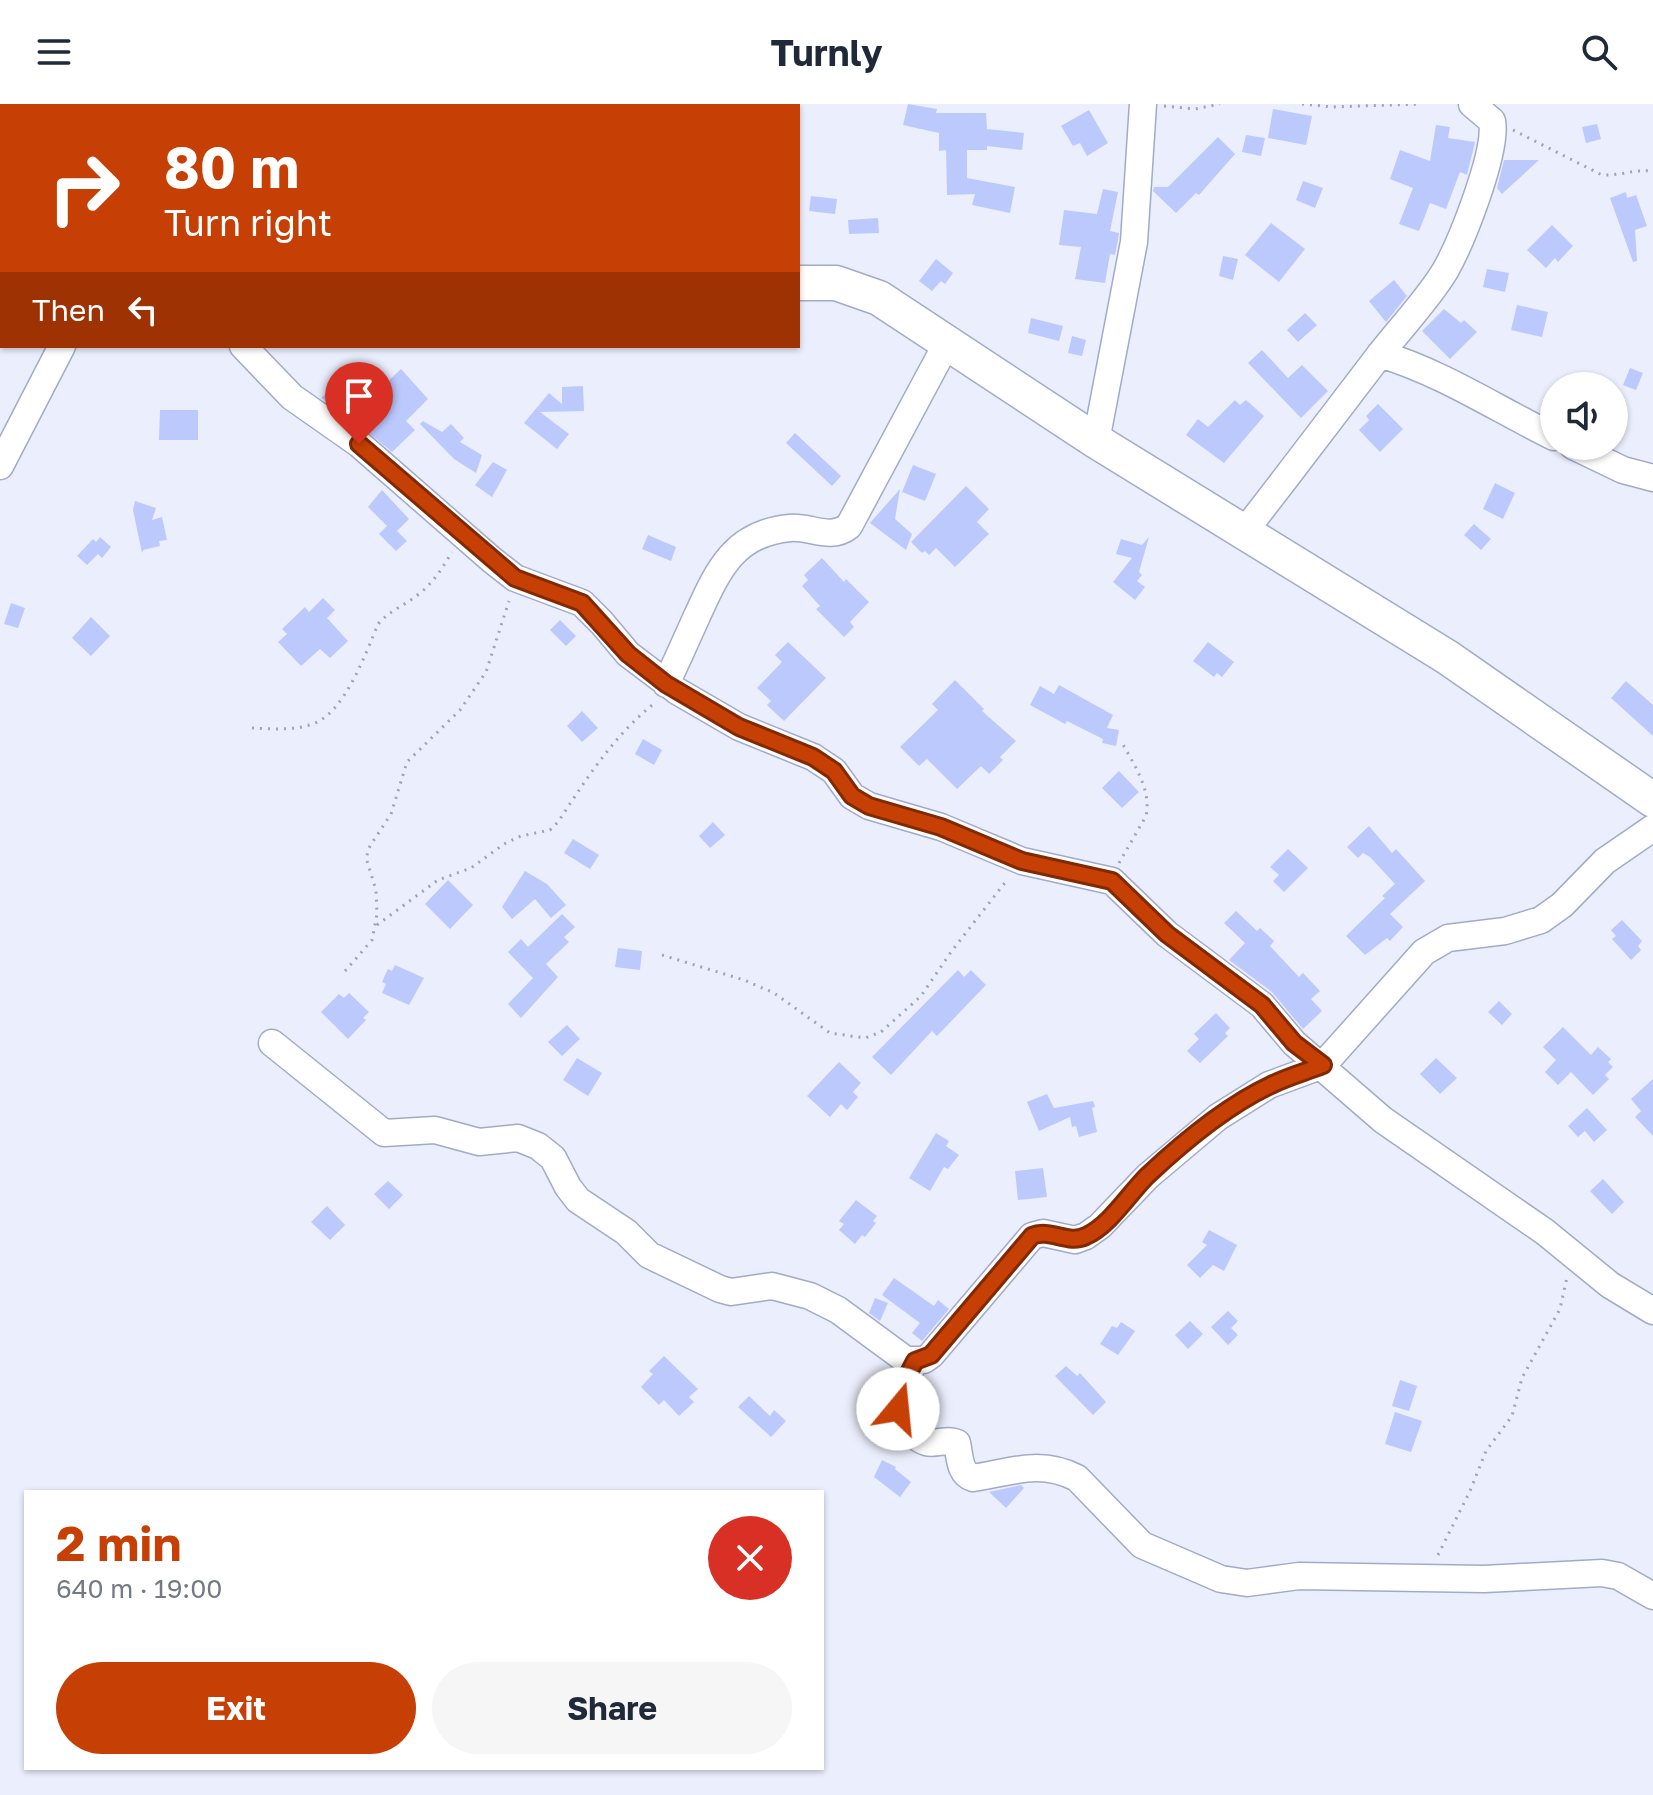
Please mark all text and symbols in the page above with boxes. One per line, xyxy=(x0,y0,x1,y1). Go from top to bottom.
icon: menu xyxy=(32,30,76,74)
icon: search xyxy=(1577,30,1621,74)
text: Turnly xyxy=(770,31,883,74)
text: 80 m xyxy=(164,133,299,200)
icon: right xyxy=(32,136,136,240)
text: Turn right xyxy=(164,201,332,244)
icon: left xyxy=(121,288,165,332)
text: Then xyxy=(32,292,105,328)
pin xyxy=(325,362,393,444)
map controls xyxy=(1540,372,1628,460)
button: sound xyxy=(1540,372,1628,460)
icon: arrive xyxy=(337,374,381,418)
position arrow xyxy=(856,1367,940,1451)
text: 2 min xyxy=(56,1514,181,1572)
button: close xyxy=(708,1516,792,1600)
text: 640 m · 19:00 xyxy=(56,1573,222,1604)
button: Exit xyxy=(56,1662,416,1754)
button: Share xyxy=(432,1662,792,1754)

